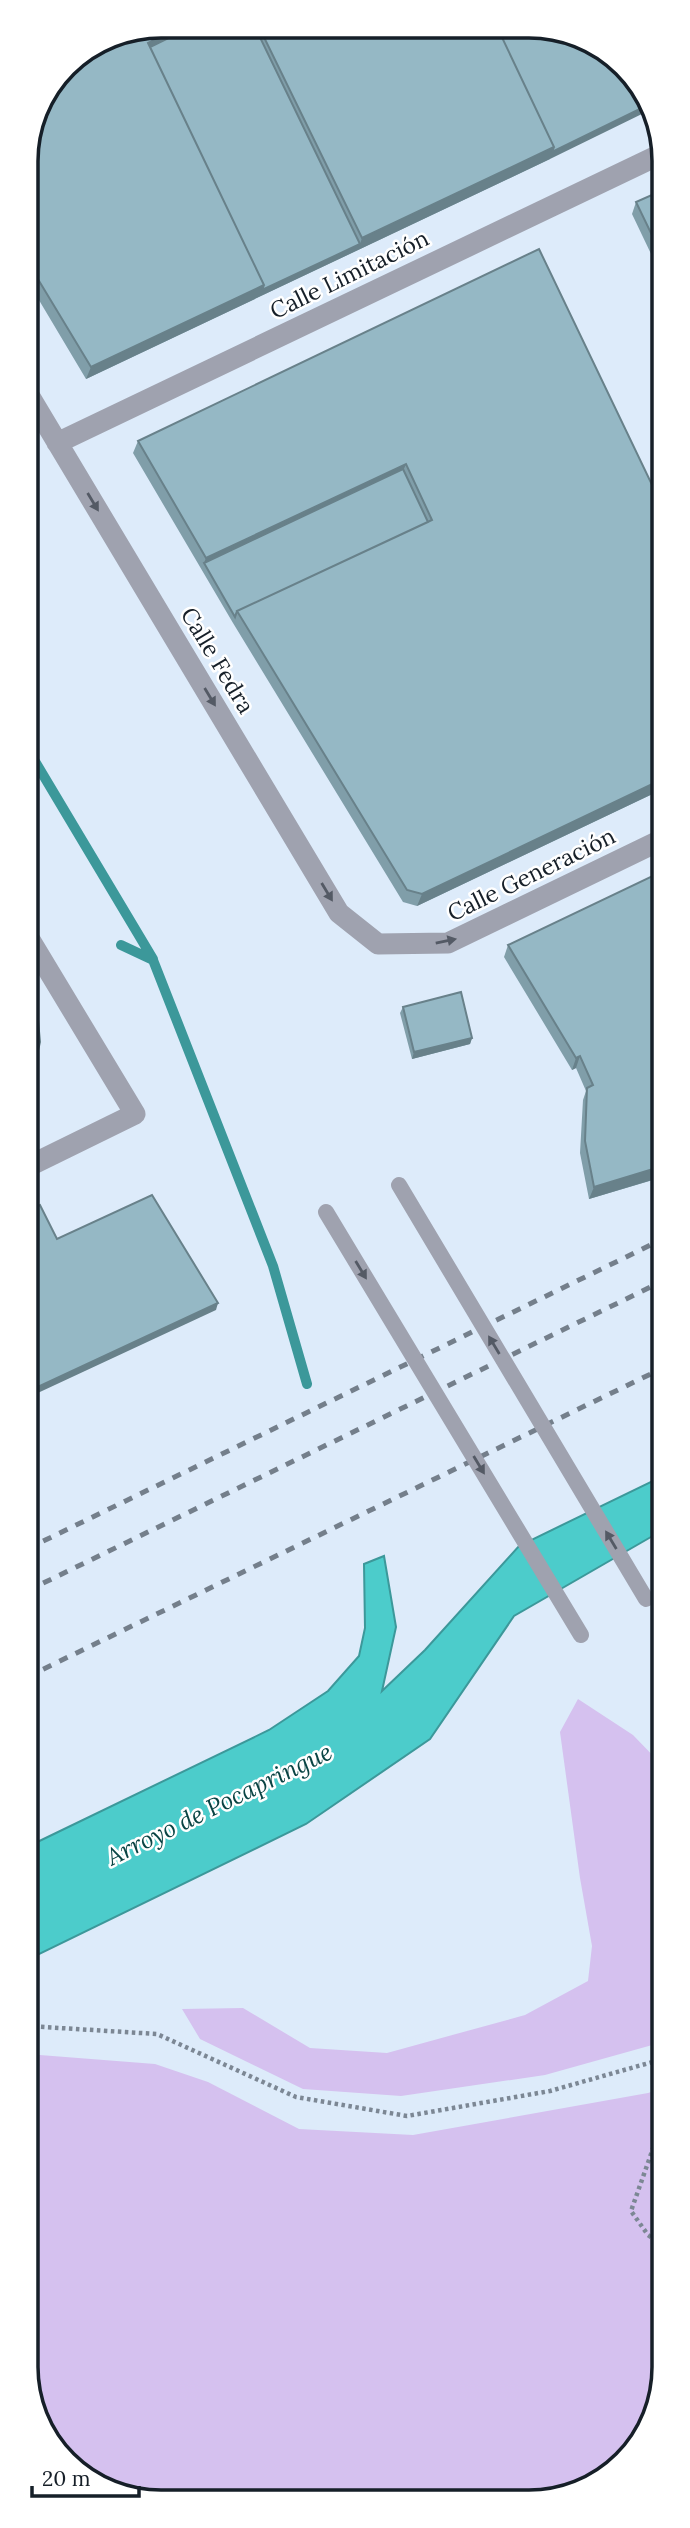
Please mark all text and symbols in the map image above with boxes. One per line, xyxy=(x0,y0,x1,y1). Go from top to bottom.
street label: Calle Limitación xyxy=(265,223,433,325)
one-way arrow xyxy=(86,493,99,512)
street label: Calle Fedra xyxy=(175,602,261,719)
one-way arrow xyxy=(203,688,216,707)
street label: Calle Generación xyxy=(442,821,620,927)
one-way arrow xyxy=(320,883,333,902)
one-way arrow xyxy=(435,936,457,947)
one-way arrow xyxy=(355,1261,368,1280)
one-way arrow xyxy=(488,1336,500,1355)
one-way arrow xyxy=(472,1456,485,1475)
one-way arrow xyxy=(604,1531,617,1550)
water label: Arroyo de Pocapringue xyxy=(100,1736,337,1873)
scale bar xyxy=(32,2454,138,2498)
text: 20 m xyxy=(42,2465,91,2492)

